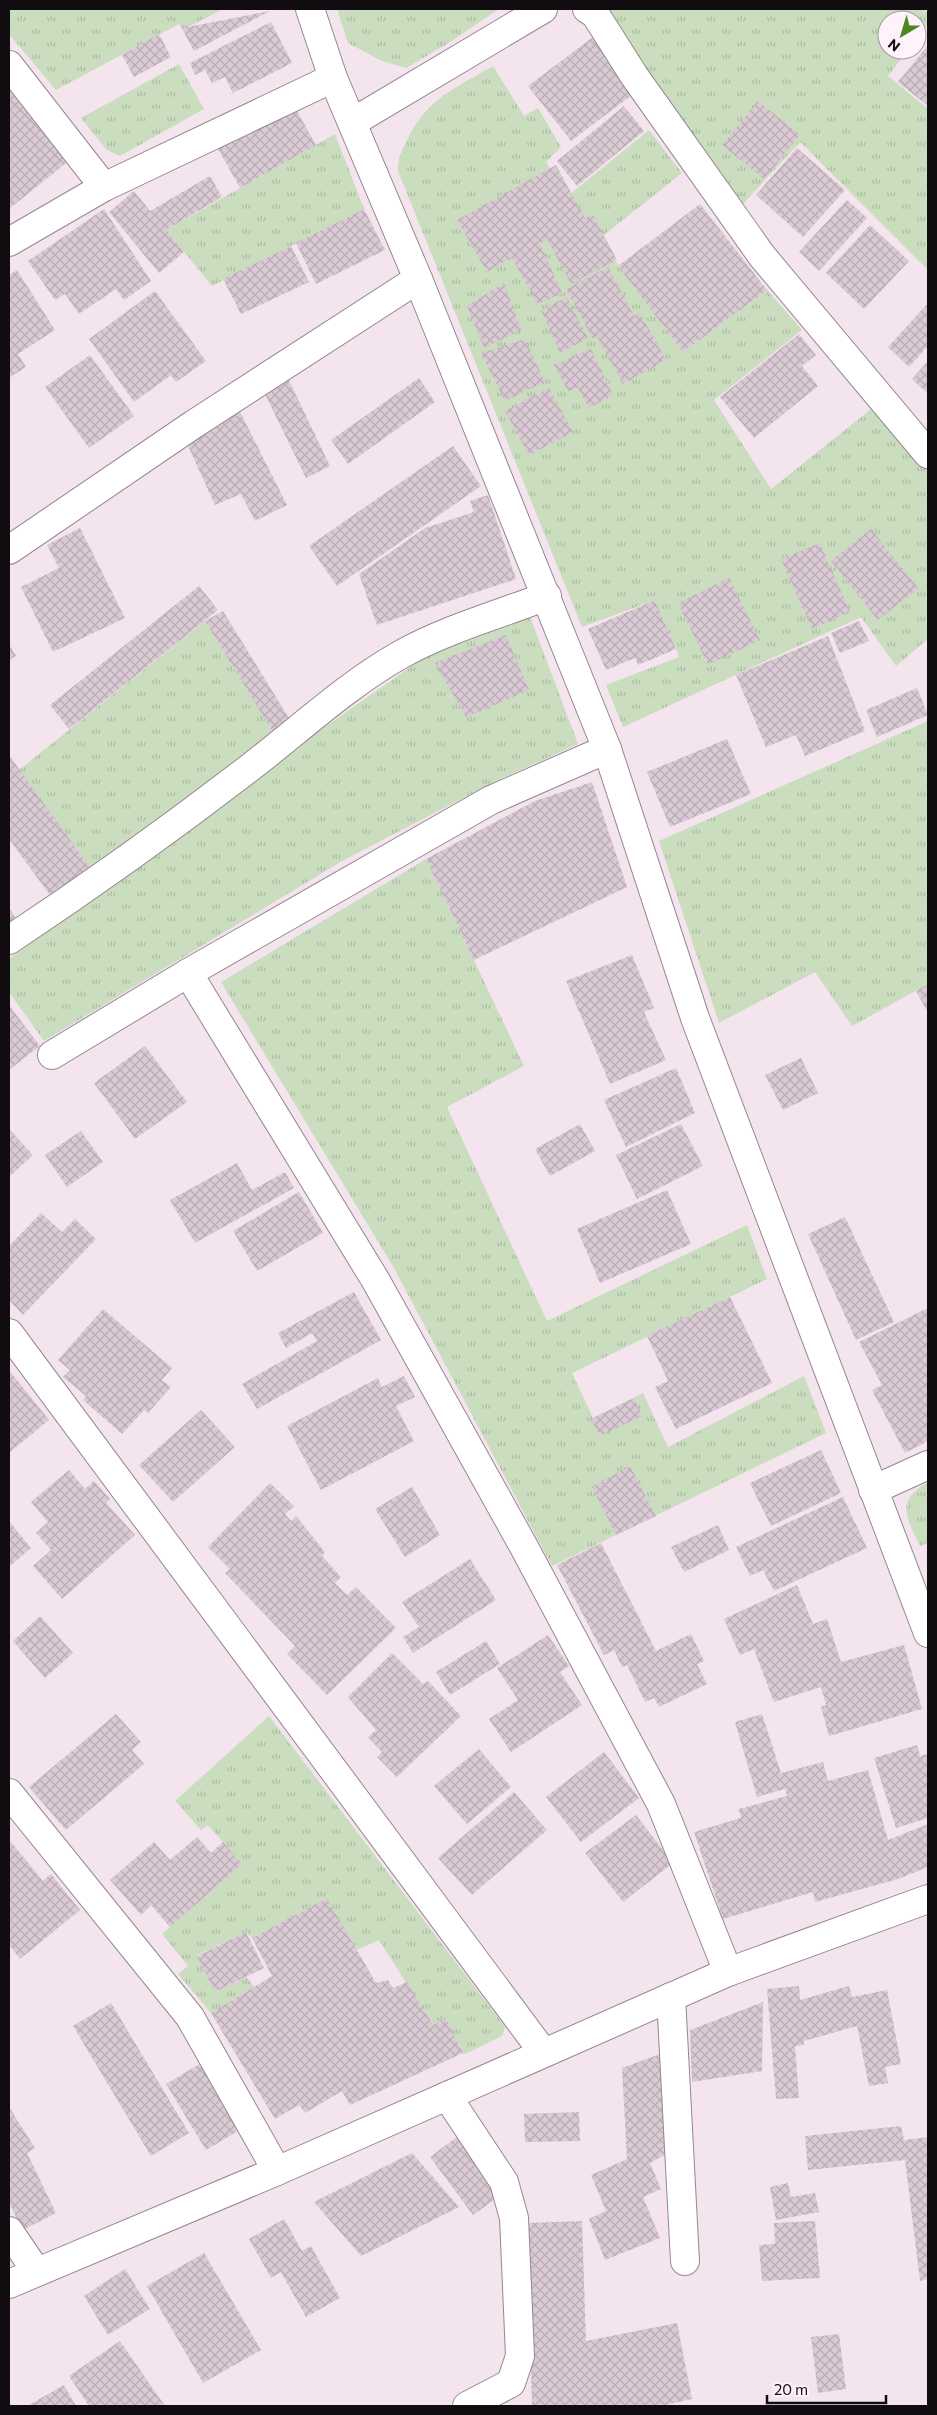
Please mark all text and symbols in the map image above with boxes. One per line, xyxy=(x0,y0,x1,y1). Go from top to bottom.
north arrow xyxy=(877,10,927,60)
text: N xyxy=(884,36,903,56)
scale bar xyxy=(767,2372,886,2404)
text: 20 m xyxy=(774,2380,808,2398)

